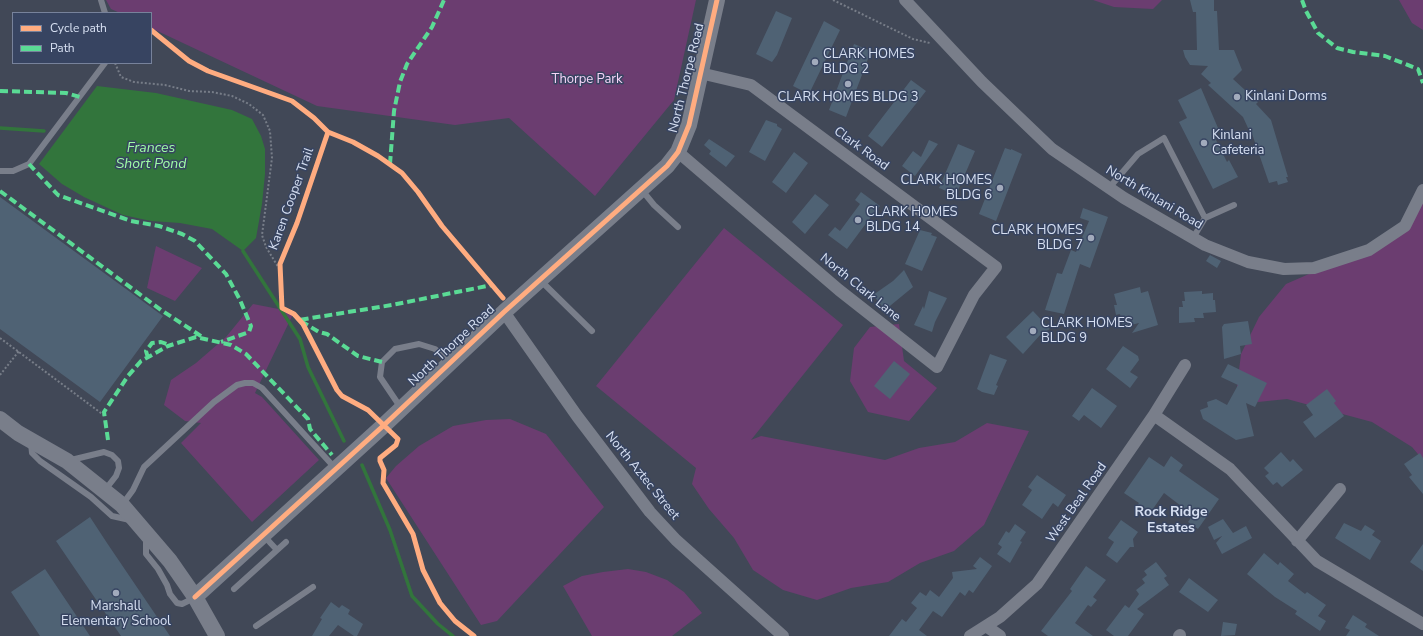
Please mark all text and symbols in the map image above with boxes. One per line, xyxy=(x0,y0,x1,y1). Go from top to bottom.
legend xyxy=(12,12,152,64)
text: Cycle path xyxy=(50,20,107,36)
street label: North Thorpe Road xyxy=(666,22,708,134)
text: Path xyxy=(50,40,75,56)
place label: CLARK HOMES BLDG 2 xyxy=(823,47,915,78)
marker: CLARK HOMES BLDG 2 xyxy=(810,57,820,67)
park label: Thorpe Park xyxy=(552,72,622,88)
marker: CLARK HOMES BLDG 3 xyxy=(843,79,853,89)
place label: Kinlani Dorms xyxy=(1245,89,1327,105)
place label: CLARK HOMES BLDG 3 xyxy=(777,90,919,106)
marker: Kinlani Dorms xyxy=(1232,92,1242,102)
street label: Clark Road xyxy=(830,124,892,174)
place label: Kinlani Cafeteria xyxy=(1212,128,1264,159)
marker: Kinlani Cafeteria xyxy=(1199,138,1209,148)
water label: Frances Short Pond xyxy=(116,141,186,174)
street label: Karen Cooper Trail xyxy=(266,146,318,252)
street label: North Kinlani Road xyxy=(1103,163,1205,233)
place label: CLARK HOMES BLDG 6 xyxy=(900,173,992,204)
marker: CLARK HOMES BLDG 6 xyxy=(995,183,1005,193)
place label: CLARK HOMES BLDG 14 xyxy=(866,205,958,236)
marker: CLARK HOMES BLDG 14 xyxy=(853,215,863,225)
place label: CLARK HOMES BLDG 7 xyxy=(991,223,1083,254)
marker: CLARK HOMES BLDG 7 xyxy=(1086,233,1096,243)
street label: North Clark Lane xyxy=(816,251,904,325)
street label: North Thorpe Road xyxy=(406,302,498,390)
place label: CLARK HOMES BLDG 9 xyxy=(1041,316,1133,347)
marker: CLARK HOMES BLDG 9 xyxy=(1028,326,1038,336)
street label: North Aztec Street xyxy=(602,429,682,523)
street label: West Beal Road xyxy=(1043,460,1111,546)
district label: Rock Ridge Estates xyxy=(1135,505,1207,538)
marker: Marshall Elementary School xyxy=(111,588,121,598)
place label: Marshall Elementary School xyxy=(61,599,171,630)

